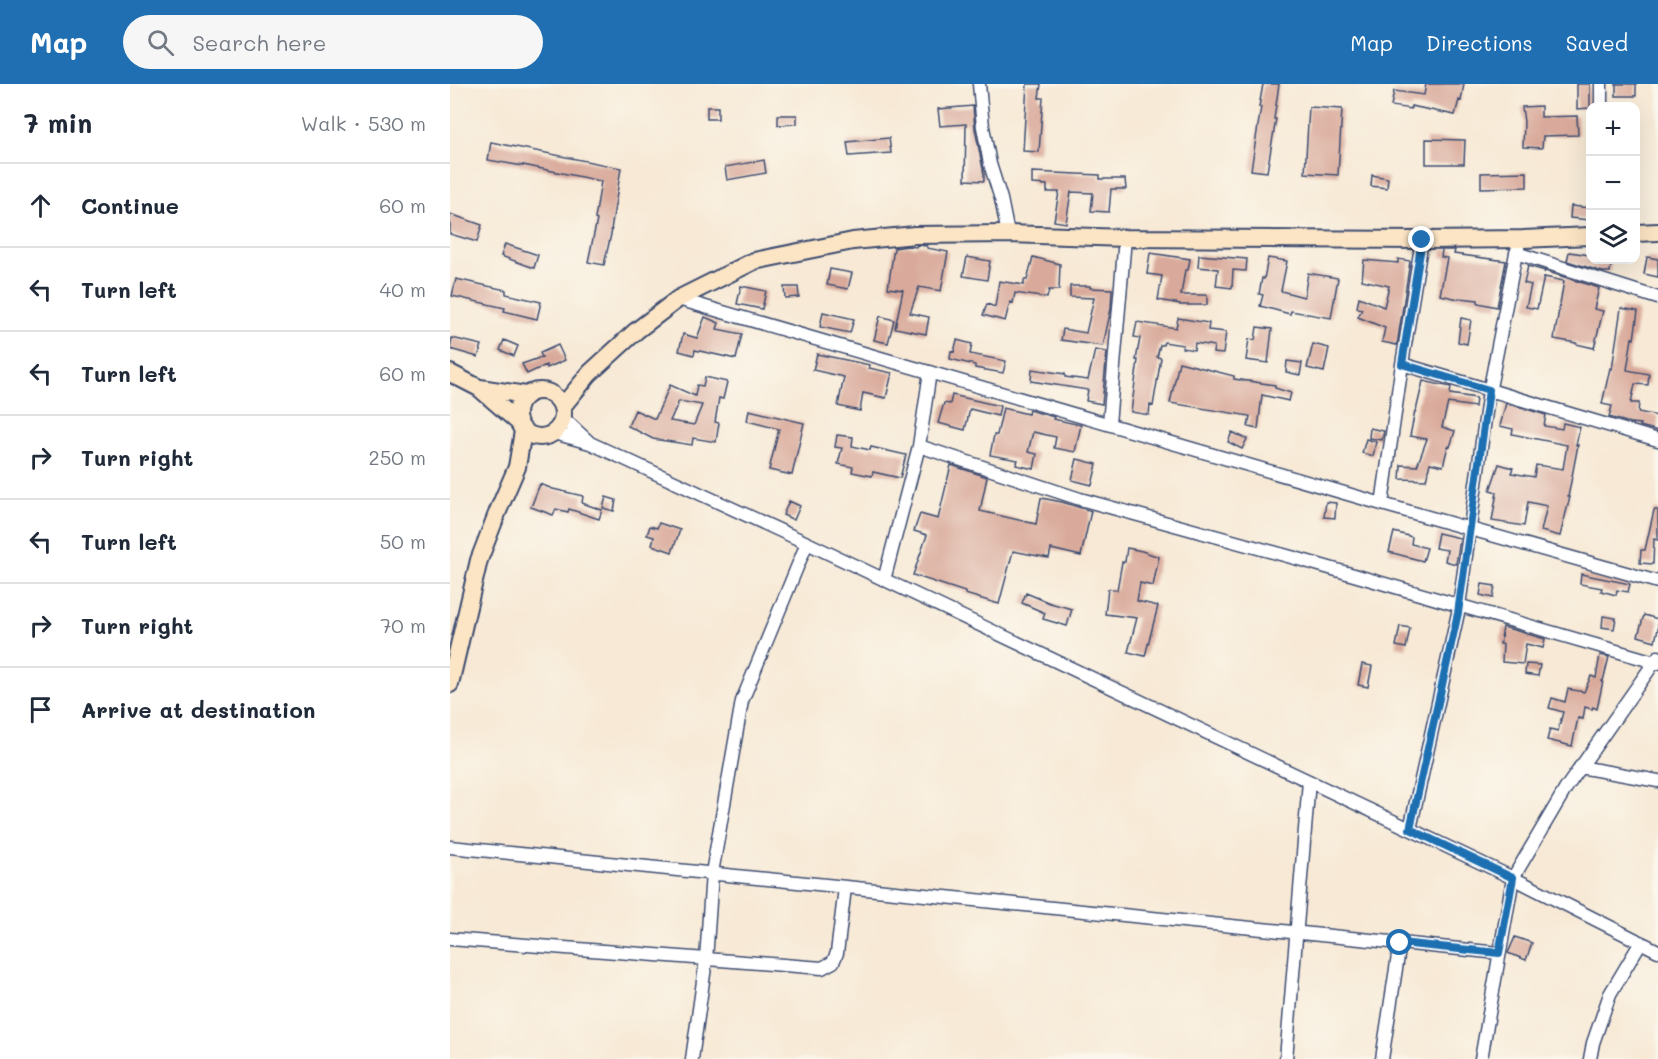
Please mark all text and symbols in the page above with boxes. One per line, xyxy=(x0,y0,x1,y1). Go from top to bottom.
search box xyxy=(123,15,543,69)
text: Map xyxy=(30,24,87,60)
icon: search xyxy=(144,26,177,59)
text: Search here xyxy=(192,28,326,57)
text: Map xyxy=(1350,29,1393,56)
text: Directions xyxy=(1426,29,1533,56)
text: Saved xyxy=(1566,29,1628,56)
map controls xyxy=(1586,102,1640,264)
button: + xyxy=(1586,102,1640,156)
text: 7 min xyxy=(24,106,92,140)
text: Walk · 530 m xyxy=(301,110,426,136)
button: − xyxy=(1586,156,1640,210)
icon: ahead xyxy=(24,189,57,222)
text: Continue xyxy=(81,191,179,220)
text: 60 m xyxy=(379,192,426,218)
button: layers xyxy=(1586,210,1640,264)
route end xyxy=(1408,226,1434,252)
icon: left xyxy=(24,273,57,306)
text: Turn left xyxy=(81,275,177,304)
text: 40 m xyxy=(380,276,426,302)
icon: left xyxy=(24,357,57,390)
text: Turn left xyxy=(81,359,177,388)
text: 60 m xyxy=(379,360,426,386)
icon: right xyxy=(24,441,57,474)
text: Turn right xyxy=(81,443,193,472)
text: 250 m xyxy=(369,444,426,470)
icon: left xyxy=(24,525,57,558)
text: Turn left xyxy=(81,527,177,556)
text: 50 m xyxy=(380,528,426,554)
icon: right xyxy=(24,609,57,642)
text: Turn right xyxy=(81,611,193,640)
text: 70 m xyxy=(380,612,426,638)
icon: arrive xyxy=(24,693,57,726)
text: Arrive at destination xyxy=(81,695,316,724)
route start xyxy=(1386,929,1412,955)

